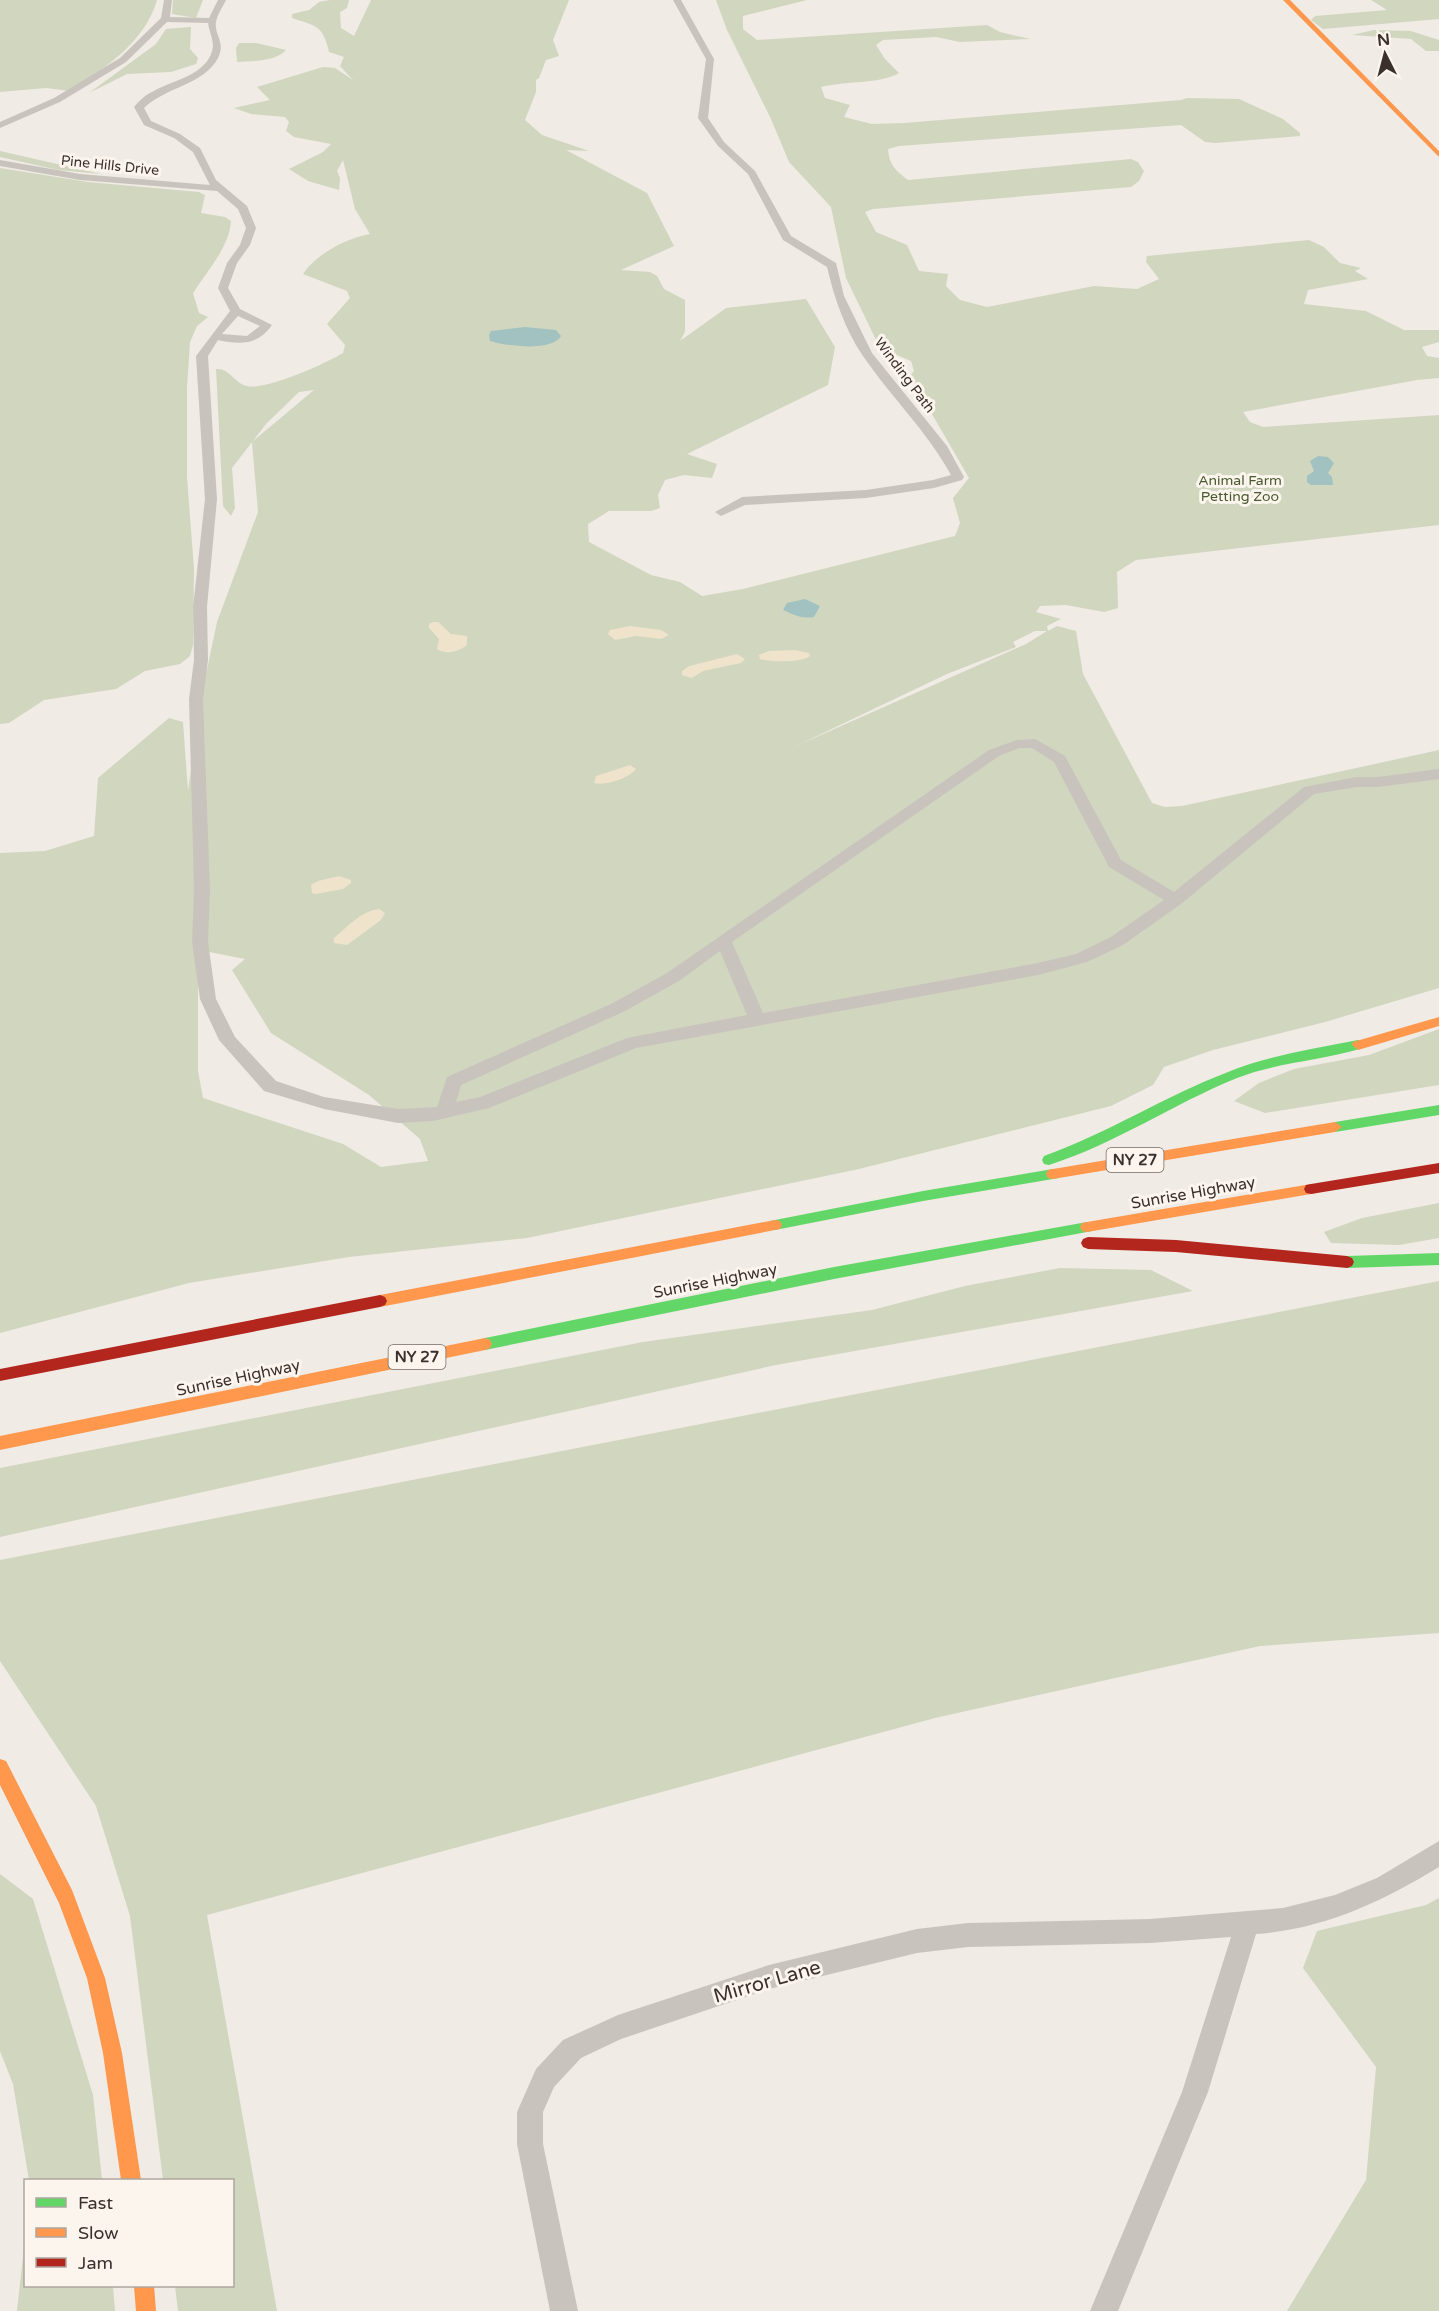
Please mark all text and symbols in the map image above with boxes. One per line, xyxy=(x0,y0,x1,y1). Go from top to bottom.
north arrow xyxy=(1355,24,1415,84)
text: N xyxy=(1376,29,1391,51)
street label: Pine Hills Drive xyxy=(60,152,160,179)
street label: Winding Path xyxy=(871,334,938,416)
park label: Animal Farm Petting Zoo xyxy=(1198,472,1282,505)
road number: NY 27 xyxy=(1106,1148,1164,1172)
street label: Sunrise Highway xyxy=(1129,1172,1257,1214)
street label: Sunrise Highway xyxy=(652,1259,779,1303)
road number: NY 27 xyxy=(388,1345,446,1369)
street label: Sunrise Highway xyxy=(175,1355,302,1401)
street label: Mirror Lane xyxy=(711,1955,824,2009)
legend xyxy=(24,2179,234,2287)
text: Fast xyxy=(78,2192,113,2214)
text: Slow xyxy=(78,2222,119,2244)
text: Jam xyxy=(78,2252,113,2274)

